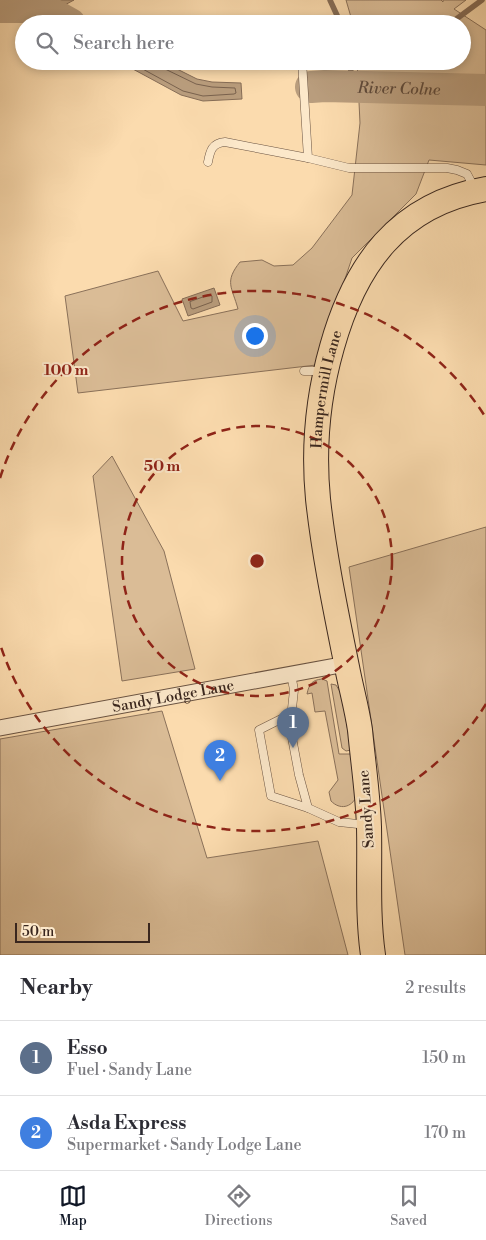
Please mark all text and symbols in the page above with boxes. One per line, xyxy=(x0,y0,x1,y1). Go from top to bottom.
search box xyxy=(15,15,471,70)
icon: search xyxy=(33,29,61,57)
text: Search here xyxy=(73,31,174,55)
water label: River Colne xyxy=(356,78,441,100)
your location xyxy=(242,323,268,349)
street label: Hampermill Lane xyxy=(307,328,346,449)
text: 100 m xyxy=(44,361,89,380)
text: 50 m xyxy=(144,457,180,476)
centre of rings xyxy=(248,552,266,570)
street label: Sandy Lodge Lane xyxy=(111,676,236,717)
pin: 1 xyxy=(277,707,309,748)
pin: 2 xyxy=(204,740,236,781)
street label: Sandy Lane xyxy=(354,769,379,849)
scale bar xyxy=(15,920,150,943)
text: 50 m xyxy=(22,923,54,941)
text: Nearby xyxy=(20,975,93,1001)
text: 2 results xyxy=(405,978,466,998)
text: Esso xyxy=(67,1036,108,1060)
text: 1 xyxy=(32,1048,40,1068)
text: 150 m xyxy=(422,1048,466,1068)
text: Fuel · Sandy Lane xyxy=(67,1060,192,1080)
text: Asda Express xyxy=(67,1111,186,1135)
text: 2 xyxy=(31,1123,41,1143)
text: 170 m xyxy=(424,1123,466,1143)
text: Supermarket · Sandy Lodge Lane xyxy=(67,1135,302,1155)
tab: Map xyxy=(59,1182,87,1230)
tab: Directions xyxy=(205,1182,272,1230)
tab: Saved xyxy=(390,1182,427,1230)

